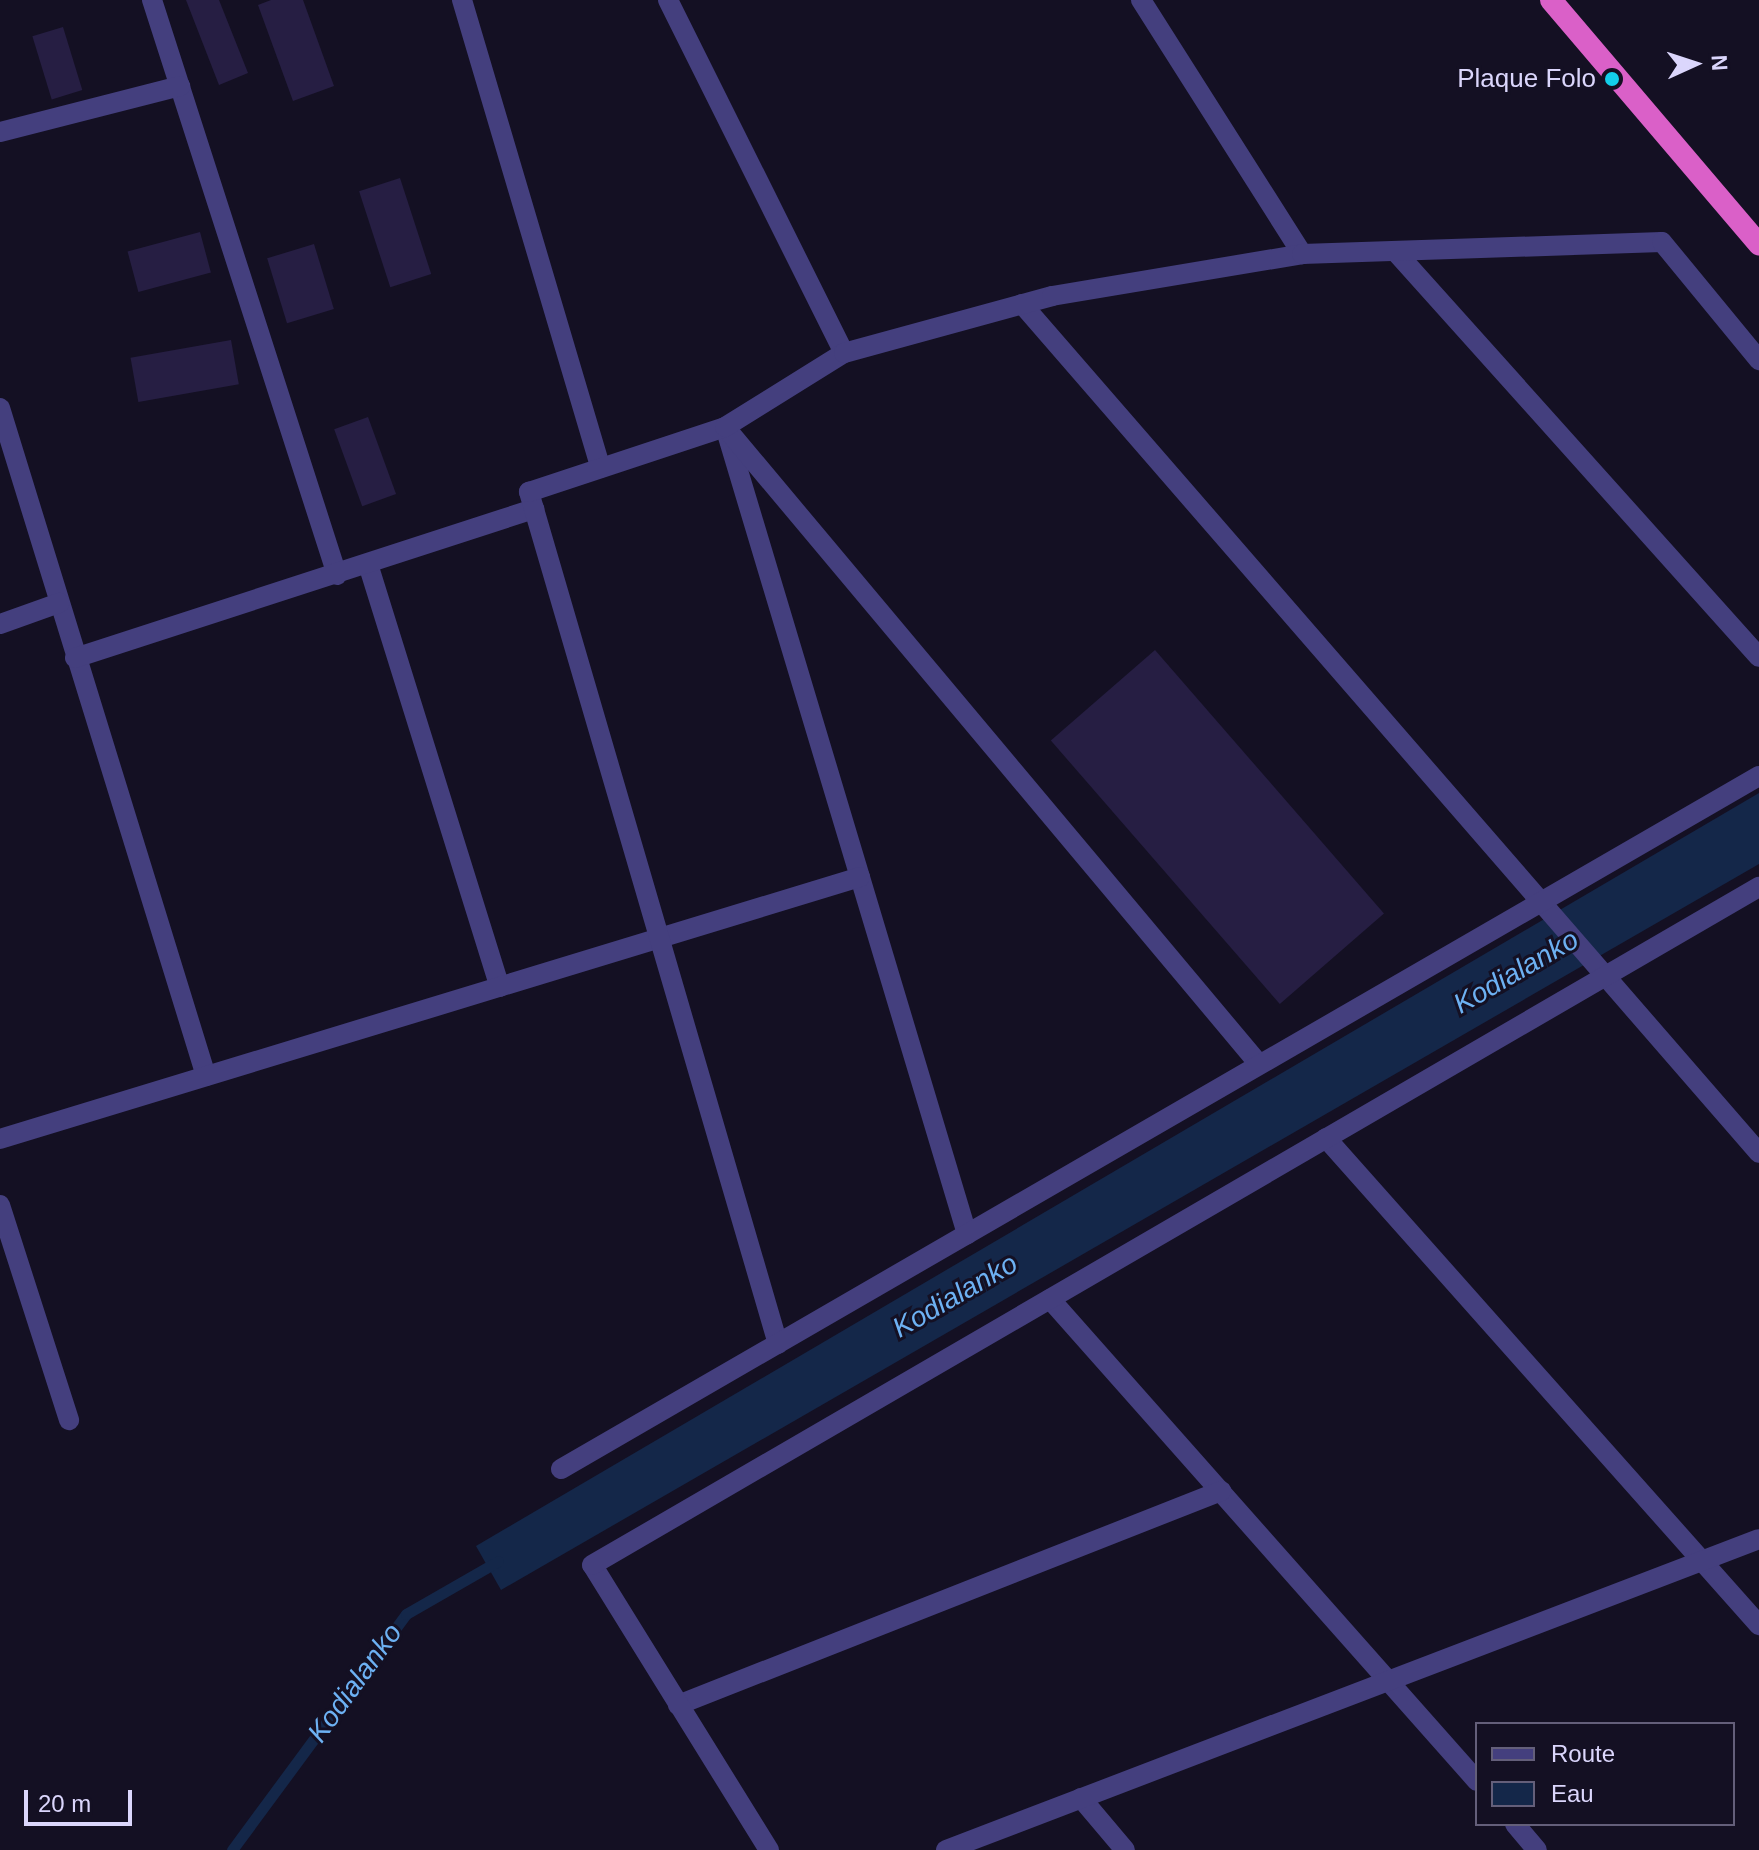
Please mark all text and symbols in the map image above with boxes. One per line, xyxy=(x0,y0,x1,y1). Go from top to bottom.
north arrow xyxy=(1655,24,1735,104)
text: N xyxy=(1707,54,1732,71)
place label: Plaque Folo xyxy=(1457,63,1596,95)
marker: Plaque Folo xyxy=(1603,70,1621,88)
water label: Kodialanko xyxy=(1448,923,1584,1021)
water label: Kodialanko xyxy=(887,1247,1023,1345)
water label: Kodialanko xyxy=(301,1617,409,1749)
legend xyxy=(1475,1722,1735,1826)
text: Route xyxy=(1551,1740,1615,1767)
scale bar xyxy=(28,1774,136,1824)
text: Eau xyxy=(1551,1780,1594,1807)
text: 20 m xyxy=(38,1790,91,1817)

